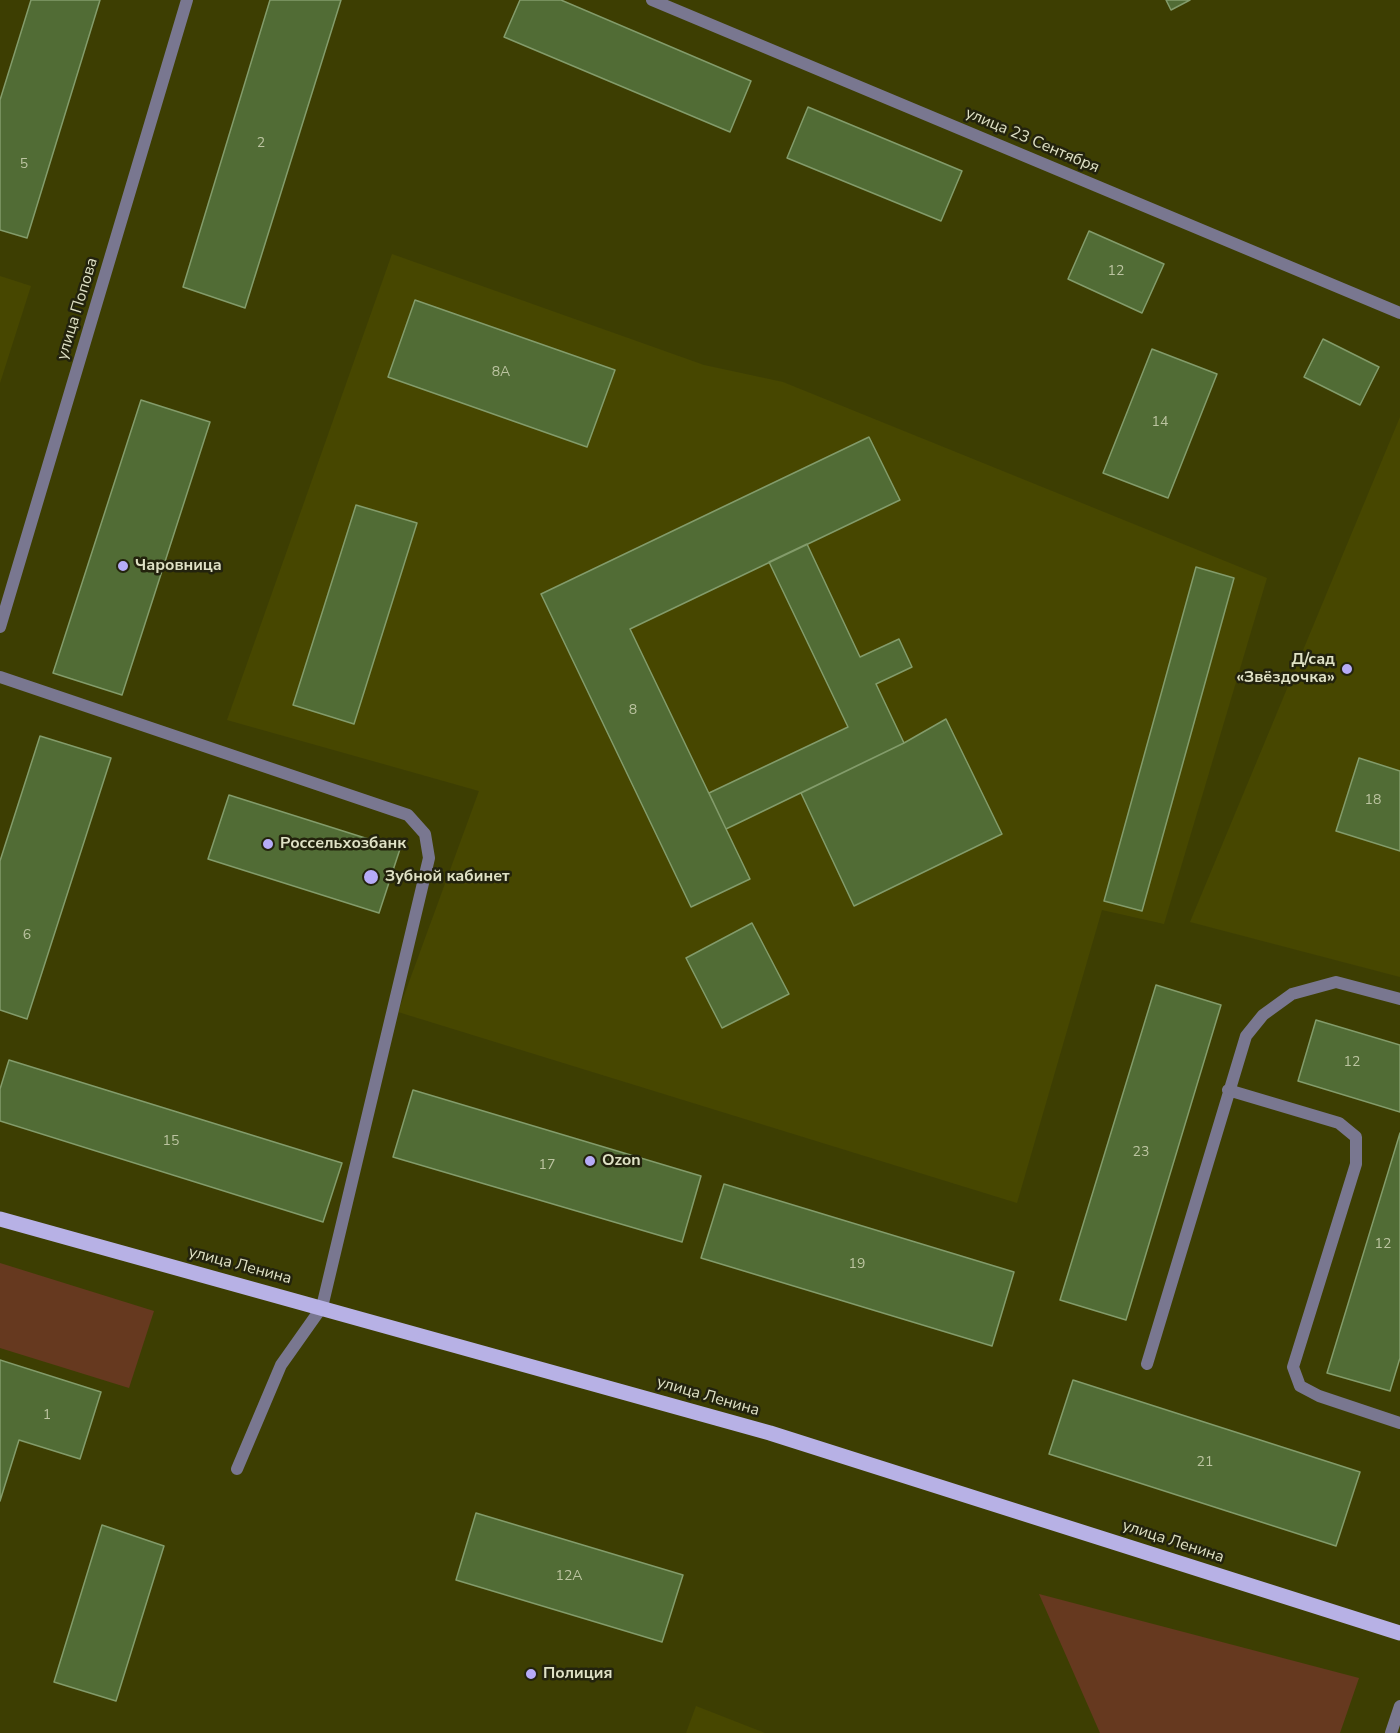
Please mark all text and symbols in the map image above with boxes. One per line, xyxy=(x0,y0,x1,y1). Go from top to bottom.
street label: улица 23 Сентября xyxy=(962,104,1102,178)
house number: 2 xyxy=(257,136,265,152)
house number: 5 xyxy=(20,157,28,173)
street label: улица Попова xyxy=(53,256,103,362)
house number: 12 xyxy=(1108,264,1124,280)
house number: 8А xyxy=(492,365,510,381)
house number: 14 xyxy=(1152,415,1168,431)
place label: Чаровница xyxy=(135,556,222,576)
marker: Чаровница xyxy=(116,559,130,573)
place label: Д/сад «Звёздочка» xyxy=(1236,650,1335,688)
marker: Д/сад «Звёздочка» xyxy=(1340,662,1354,676)
house number: 8 xyxy=(629,703,637,719)
house number: 18 xyxy=(1365,793,1381,809)
place label: Россельхозбанк xyxy=(280,834,406,854)
marker: Россельхозбанк xyxy=(261,837,275,851)
place label: Зубной кабинет xyxy=(385,867,510,887)
marker: Зубной кабинет xyxy=(362,868,380,886)
house number: 6 xyxy=(23,928,31,944)
house number: 12 xyxy=(1344,1055,1360,1071)
house number: 15 xyxy=(163,1134,179,1150)
house number: 23 xyxy=(1133,1145,1149,1161)
place label: Ozon xyxy=(602,1151,641,1171)
marker: Ozon xyxy=(583,1154,597,1168)
house number: 17 xyxy=(539,1158,555,1174)
house number: 12 xyxy=(1375,1237,1391,1253)
street label: улица Ленина xyxy=(186,1243,294,1289)
house number: 19 xyxy=(849,1257,865,1273)
street label: улица Ленина xyxy=(654,1373,762,1421)
house number: 1 xyxy=(43,1408,51,1424)
house number: 21 xyxy=(1197,1455,1213,1471)
street label: улица Ленина xyxy=(1120,1516,1226,1568)
house number: 12А xyxy=(555,1569,583,1585)
place label: Полиция xyxy=(543,1664,612,1684)
marker: Полиция xyxy=(524,1667,538,1681)

